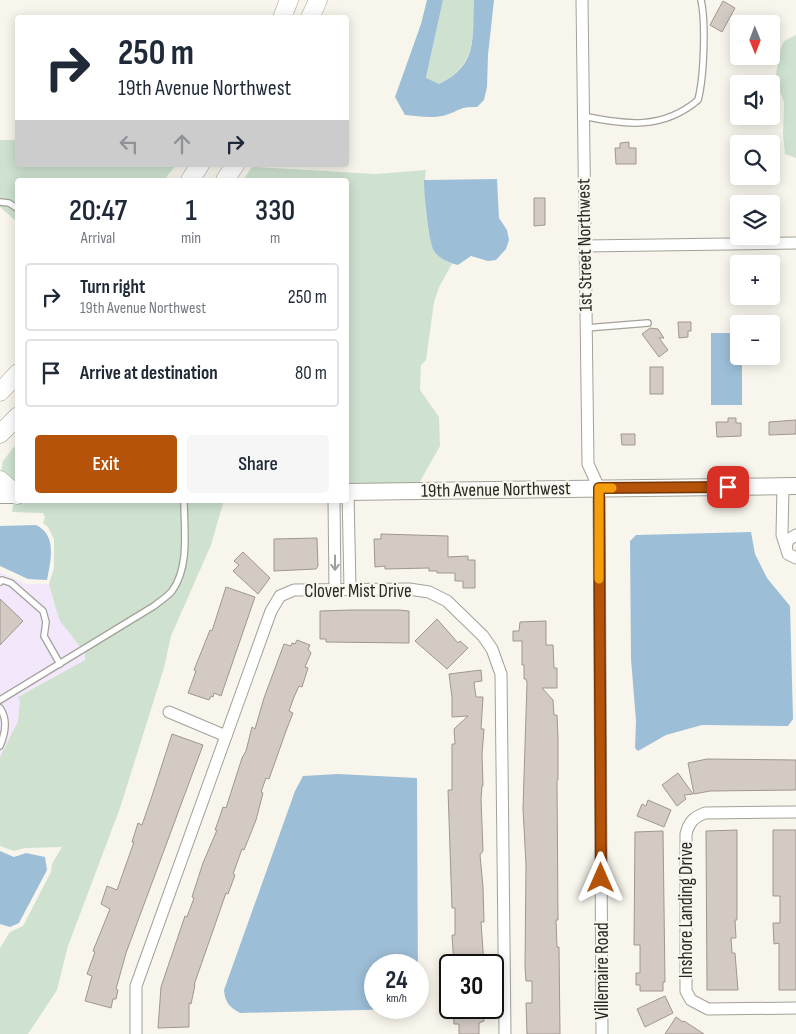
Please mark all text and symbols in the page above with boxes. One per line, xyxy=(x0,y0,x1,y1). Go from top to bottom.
north arrow xyxy=(730,15,780,65)
map controls xyxy=(730,15,780,365)
text: 250 m xyxy=(118,32,194,75)
icon: right xyxy=(35,35,100,100)
text: 19th Avenue Northwest xyxy=(118,75,291,102)
button: sound xyxy=(730,75,780,125)
icon: left xyxy=(115,130,143,158)
icon: ahead xyxy=(168,130,196,158)
icon: right xyxy=(221,130,249,158)
button: search xyxy=(730,135,780,185)
street label: 1st Street Northwest xyxy=(572,178,598,312)
text: 20:47 xyxy=(69,193,127,229)
text: 1 xyxy=(186,193,197,229)
text: 330 xyxy=(255,193,295,229)
button: layers xyxy=(730,195,780,245)
text: Arrival xyxy=(81,229,115,248)
text: min xyxy=(181,229,201,248)
text: m xyxy=(270,229,280,248)
button: + xyxy=(730,255,780,305)
text: Turn right xyxy=(80,276,145,299)
icon: right xyxy=(37,283,65,311)
text: 250 m xyxy=(288,286,327,309)
text: 19th Avenue Northwest xyxy=(80,299,206,318)
button: − xyxy=(730,315,780,365)
icon: arrive xyxy=(37,359,65,387)
text: Arrive at destination xyxy=(80,362,218,385)
text: 80 m xyxy=(295,362,327,385)
button: Exit xyxy=(35,435,177,493)
button: Share xyxy=(187,435,329,493)
pin xyxy=(707,466,749,508)
icon: arrive xyxy=(714,473,742,501)
street label: 19th Avenue Northwest xyxy=(421,477,571,503)
one-way arrow xyxy=(330,554,340,570)
street label: Clover Mist Drive xyxy=(304,580,412,603)
street label: Inshore Landing Drive xyxy=(675,842,698,978)
position arrow xyxy=(574,851,626,903)
street label: Villemaire Road xyxy=(591,922,614,1020)
speed limit sign: 30 xyxy=(439,954,504,1019)
text: 24 xyxy=(385,965,408,996)
text: km/h xyxy=(386,991,407,1006)

